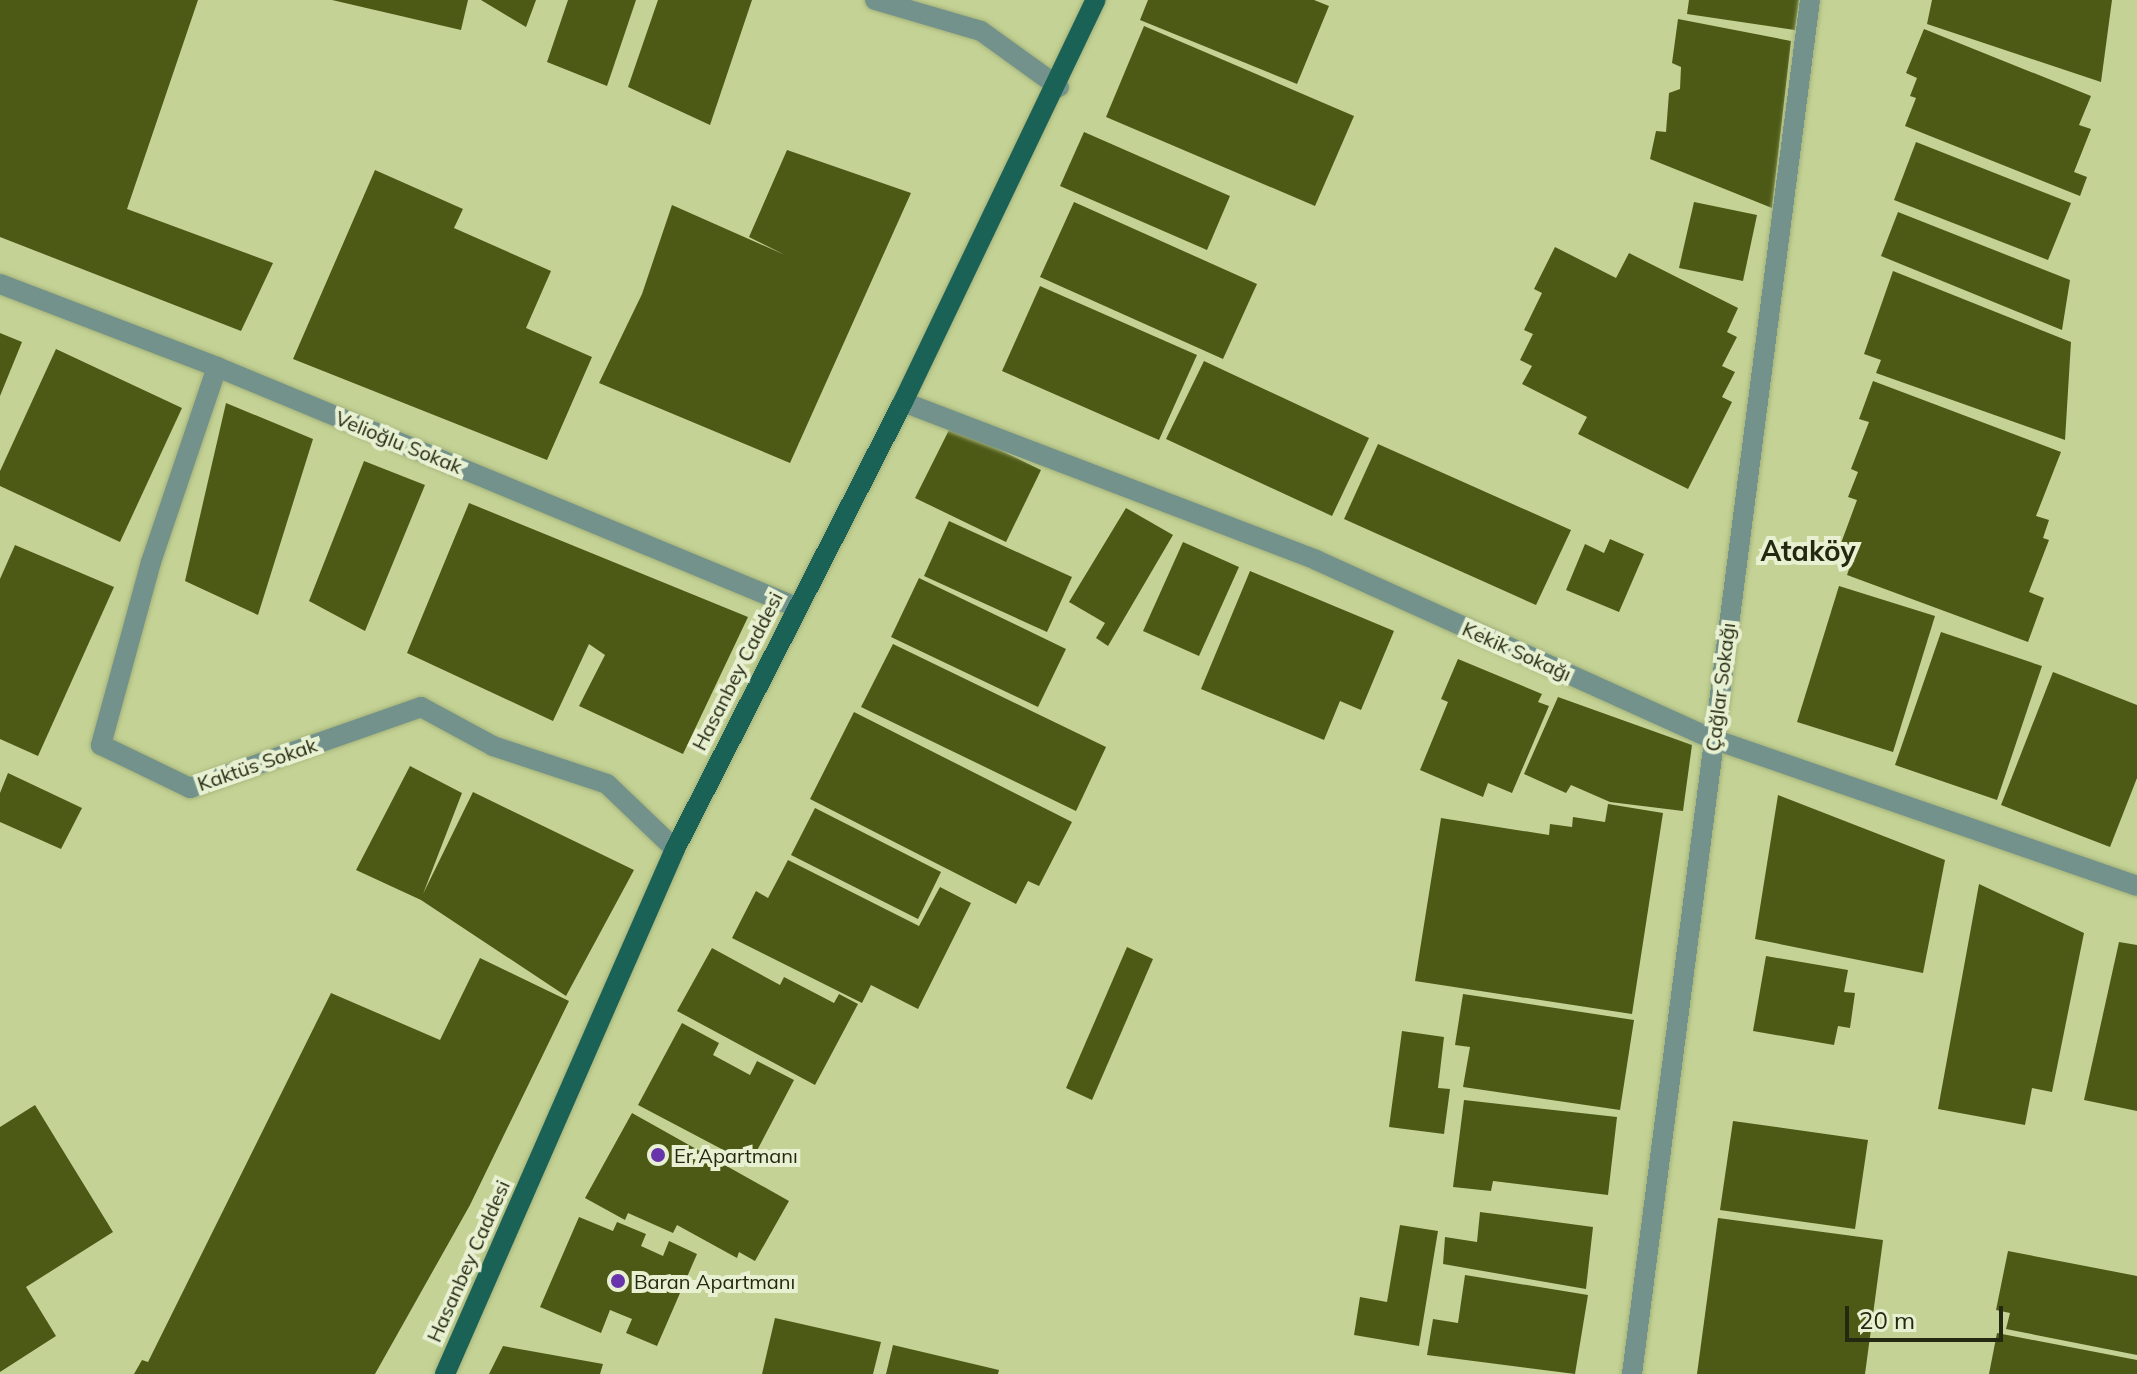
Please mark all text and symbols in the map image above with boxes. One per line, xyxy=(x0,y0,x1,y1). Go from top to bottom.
street label: Velioğlu Sokak xyxy=(332,406,466,478)
district label: Ataköy xyxy=(1760,534,1856,568)
street label: Hasanbey Caddesi xyxy=(687,588,787,754)
street label: Kekik Sokağı xyxy=(1459,616,1575,686)
street label: Çağlar Sokağı xyxy=(1700,621,1740,753)
street label: Kaktüs Sokak xyxy=(194,732,320,796)
place label: Er Apartmanı xyxy=(674,1143,798,1167)
marker: Er Apartmanı xyxy=(649,1146,667,1164)
street label: Hasanbey Caddesi xyxy=(422,1176,514,1346)
place label: Baran Apartmanı xyxy=(634,1269,795,1293)
marker: Baran Apartmanı xyxy=(609,1272,627,1290)
scale bar xyxy=(1849,1290,2007,1340)
text: 20 m xyxy=(1859,1305,1915,1335)

